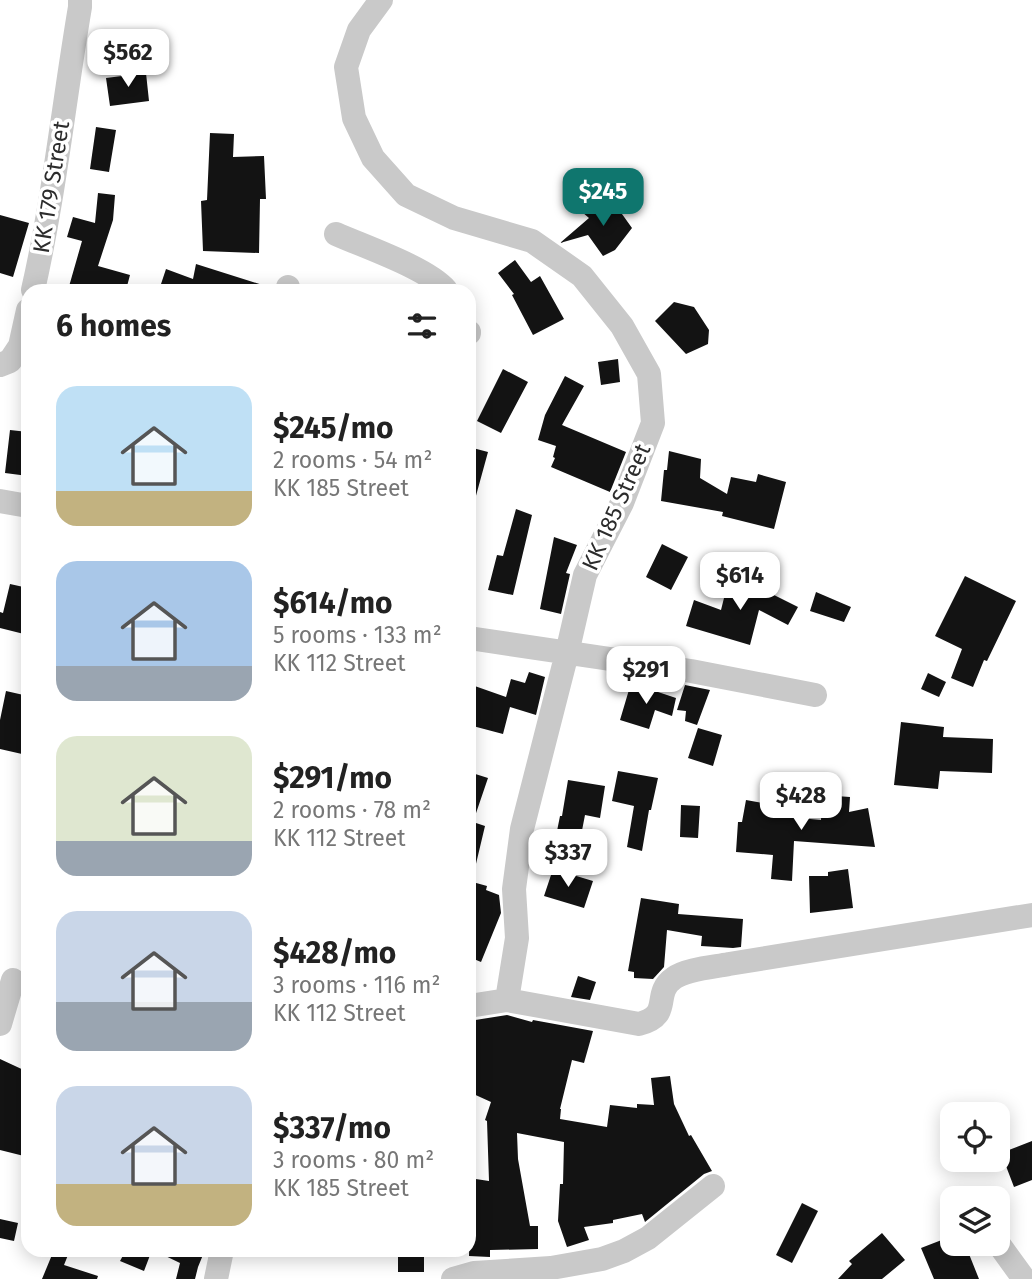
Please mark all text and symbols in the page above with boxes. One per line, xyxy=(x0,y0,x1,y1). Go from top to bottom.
pin: $562 xyxy=(87,29,169,89)
text: $562 xyxy=(103,38,153,66)
street label: KK 179 Street xyxy=(27,118,75,255)
pin: $245 xyxy=(562,168,644,228)
text: $245 xyxy=(579,177,627,205)
icon: filters xyxy=(403,307,441,345)
text: 6 homes xyxy=(56,308,171,344)
text: $245/mo xyxy=(273,410,394,446)
icon: home xyxy=(112,414,196,498)
street label: KK 185 Street xyxy=(576,439,657,575)
text: 2 rooms · 54 m² xyxy=(273,446,432,474)
text: KK 185 Street xyxy=(273,474,409,502)
pin: $614 xyxy=(699,552,781,612)
text: $614 xyxy=(716,561,764,589)
text: $614/mo xyxy=(273,585,393,621)
icon: home xyxy=(112,589,196,673)
text: 5 rooms · 133 m² xyxy=(273,621,442,649)
pin: $291 xyxy=(605,646,687,706)
text: KK 112 Street xyxy=(273,649,406,677)
text: $291 xyxy=(622,655,670,683)
text: $291/mo xyxy=(273,760,392,796)
icon: home xyxy=(112,764,196,848)
pin: $428 xyxy=(760,772,842,832)
text: $428 xyxy=(776,781,826,809)
text: 2 rooms · 78 m² xyxy=(273,796,431,824)
text: KK 112 Street xyxy=(273,824,406,852)
pin: $337 xyxy=(527,830,609,889)
text: $337 xyxy=(544,838,592,866)
text: $428/mo xyxy=(273,935,396,971)
icon: home xyxy=(112,939,196,1023)
text: 3 rooms · 116 m² xyxy=(273,971,441,999)
text: KK 112 Street xyxy=(273,999,406,1027)
map controls xyxy=(940,1102,1010,1256)
button: locate xyxy=(940,1102,1010,1172)
text: $337/mo xyxy=(273,1110,391,1146)
icon: home xyxy=(112,1114,196,1198)
text: 3 rooms · 80 m² xyxy=(273,1146,434,1174)
text: KK 185 Street xyxy=(273,1174,409,1202)
button: layers xyxy=(940,1186,1010,1256)

